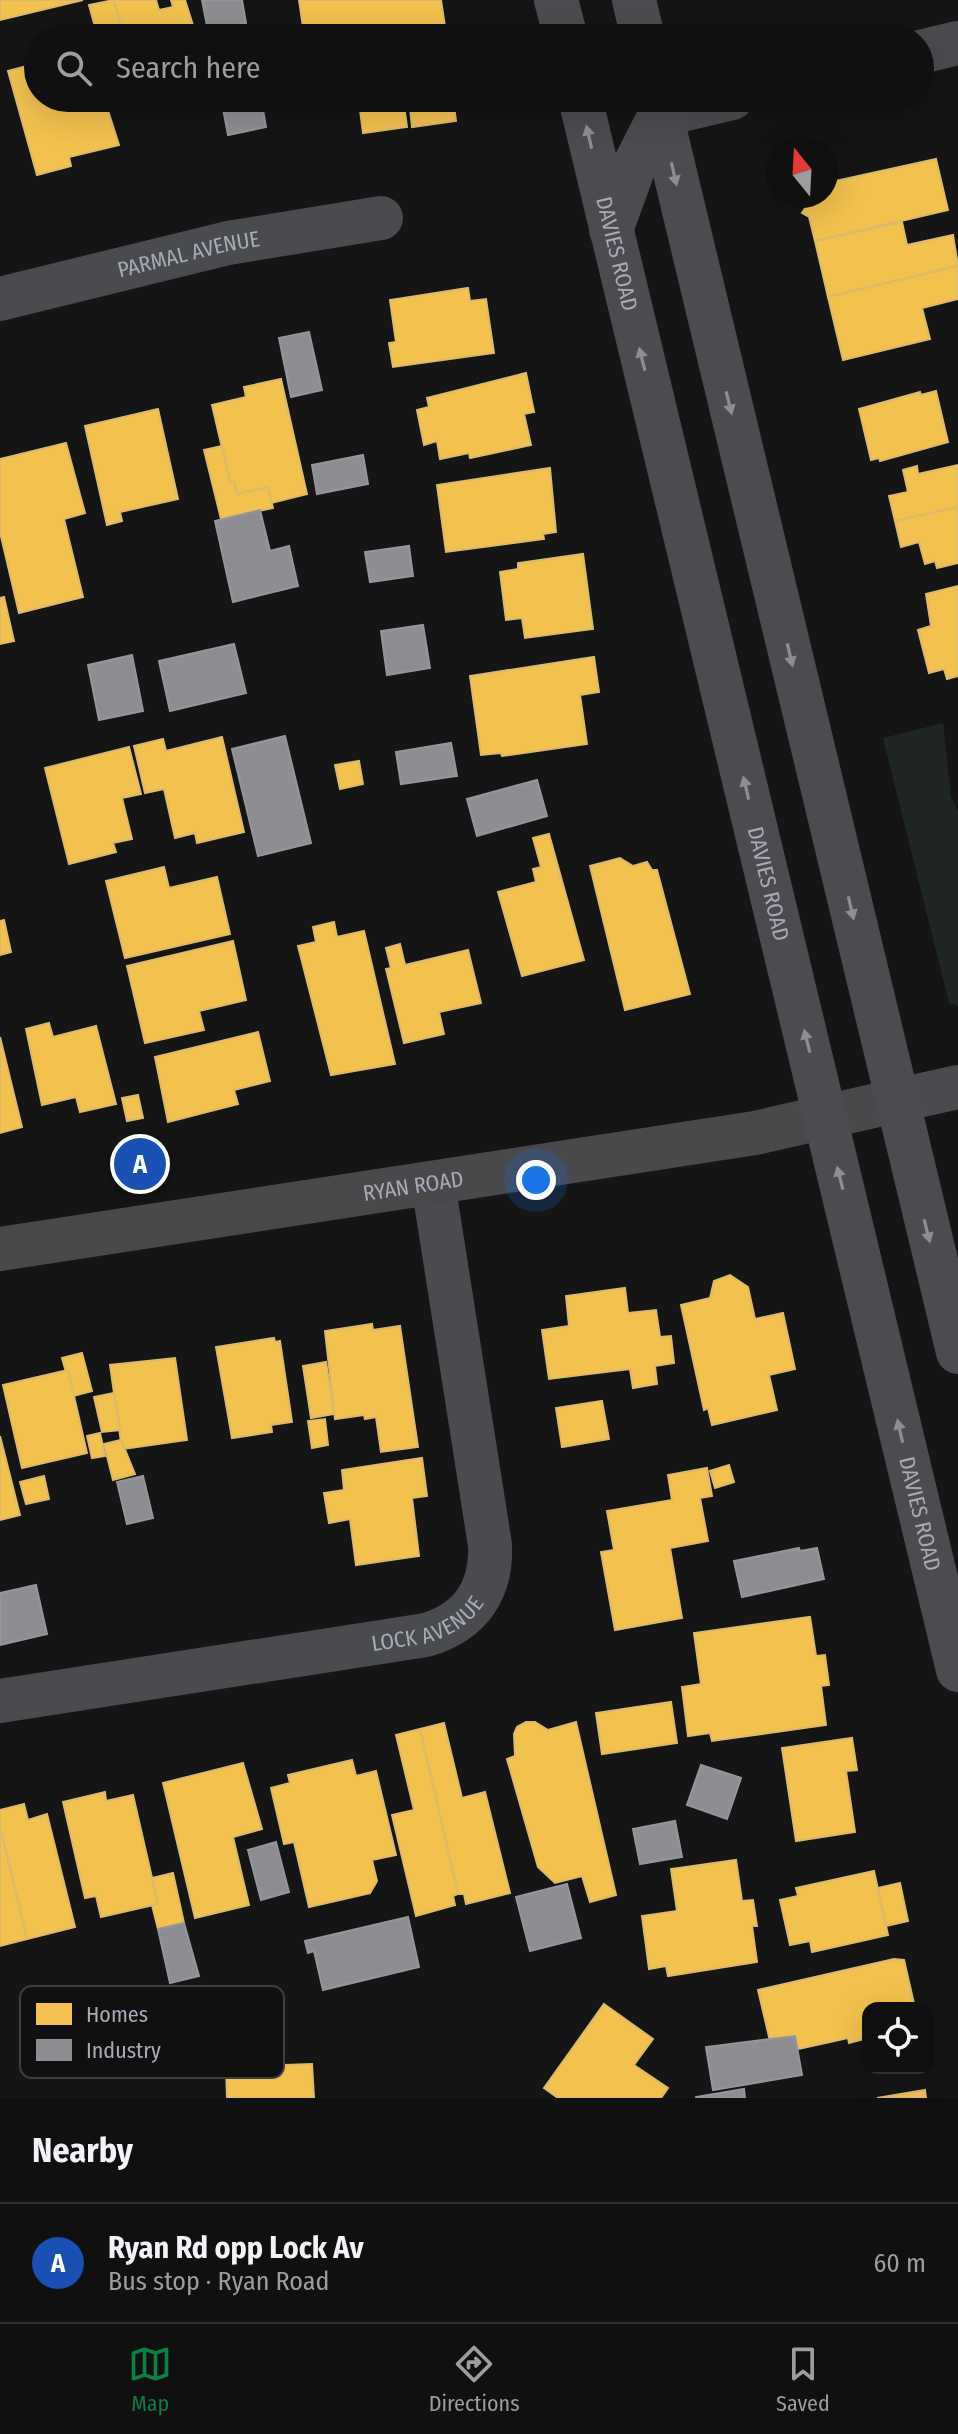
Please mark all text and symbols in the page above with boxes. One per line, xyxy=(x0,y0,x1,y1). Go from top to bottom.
search box xyxy=(24,24,934,112)
icon: search xyxy=(52,46,96,90)
text: Search here xyxy=(116,50,261,86)
one-way arrow xyxy=(582,124,595,149)
north arrow xyxy=(766,136,838,208)
one-way arrow xyxy=(668,162,681,187)
street label: DAVIES ROAD xyxy=(590,194,644,314)
street label: PARMAL AVENUE xyxy=(115,225,262,284)
one-way arrow xyxy=(635,347,648,372)
one-way arrow xyxy=(723,390,736,415)
one-way arrow xyxy=(784,643,797,668)
one-way arrow xyxy=(739,776,752,801)
street label: DAVIES ROAD xyxy=(742,824,795,944)
one-way arrow xyxy=(845,896,857,921)
one-way arrow xyxy=(800,1028,812,1053)
pin: A xyxy=(114,1134,166,1194)
your location xyxy=(516,1160,556,1200)
street label: RYAN ROAD xyxy=(361,1165,465,1207)
one-way arrow xyxy=(833,1166,846,1191)
one-way arrow xyxy=(922,1218,934,1243)
one-way arrow xyxy=(893,1419,906,1444)
street label: DAVIES ROAD xyxy=(893,1454,947,1574)
street label: LOCK AVENUE xyxy=(370,1591,489,1657)
legend xyxy=(20,1986,284,2078)
text: Homes xyxy=(86,2001,148,2028)
map controls xyxy=(862,2002,934,2074)
button: locate xyxy=(862,2002,934,2074)
text: Industry xyxy=(86,2037,161,2064)
text: Nearby xyxy=(32,2130,133,2171)
text: Ryan Rd opp Lock Av xyxy=(108,2230,364,2266)
text: A xyxy=(51,2248,65,2279)
text: 60 m xyxy=(873,2248,926,2279)
text: Bus stop · Ryan Road xyxy=(108,2266,329,2297)
tab: Map xyxy=(128,2342,172,2417)
tab: Directions xyxy=(429,2342,520,2417)
tab: Saved xyxy=(776,2342,830,2417)

